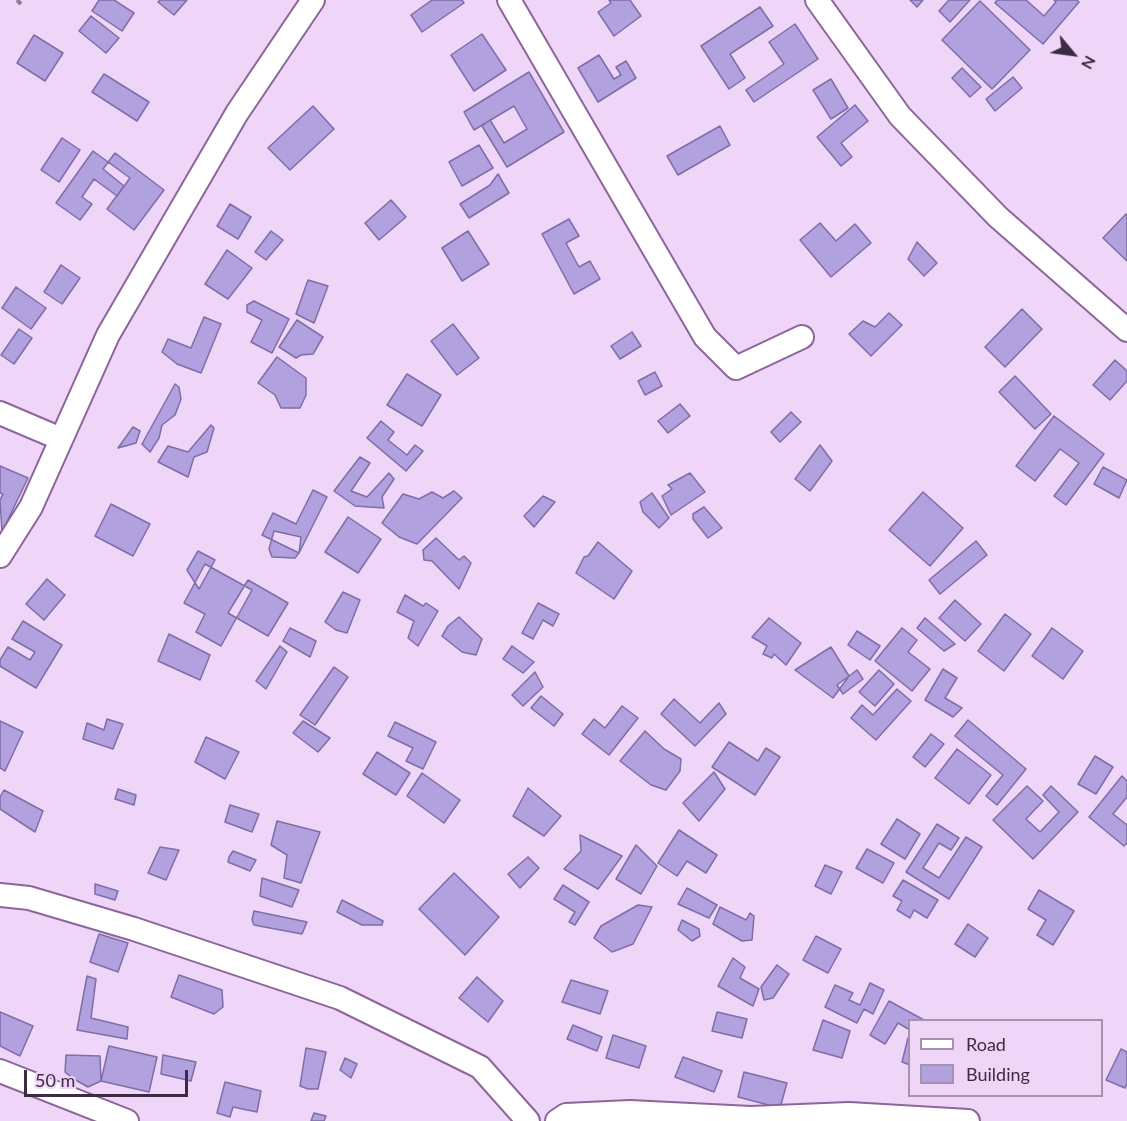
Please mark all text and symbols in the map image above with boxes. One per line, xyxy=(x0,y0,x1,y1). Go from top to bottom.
north arrow xyxy=(1043,24,1103,84)
text: N xyxy=(1078,53,1100,73)
legend xyxy=(908,1019,1103,1097)
text: Road xyxy=(966,1033,1006,1055)
scale bar xyxy=(27,1058,190,1096)
text: Building xyxy=(966,1063,1030,1085)
text: 50 m xyxy=(35,1069,75,1091)

